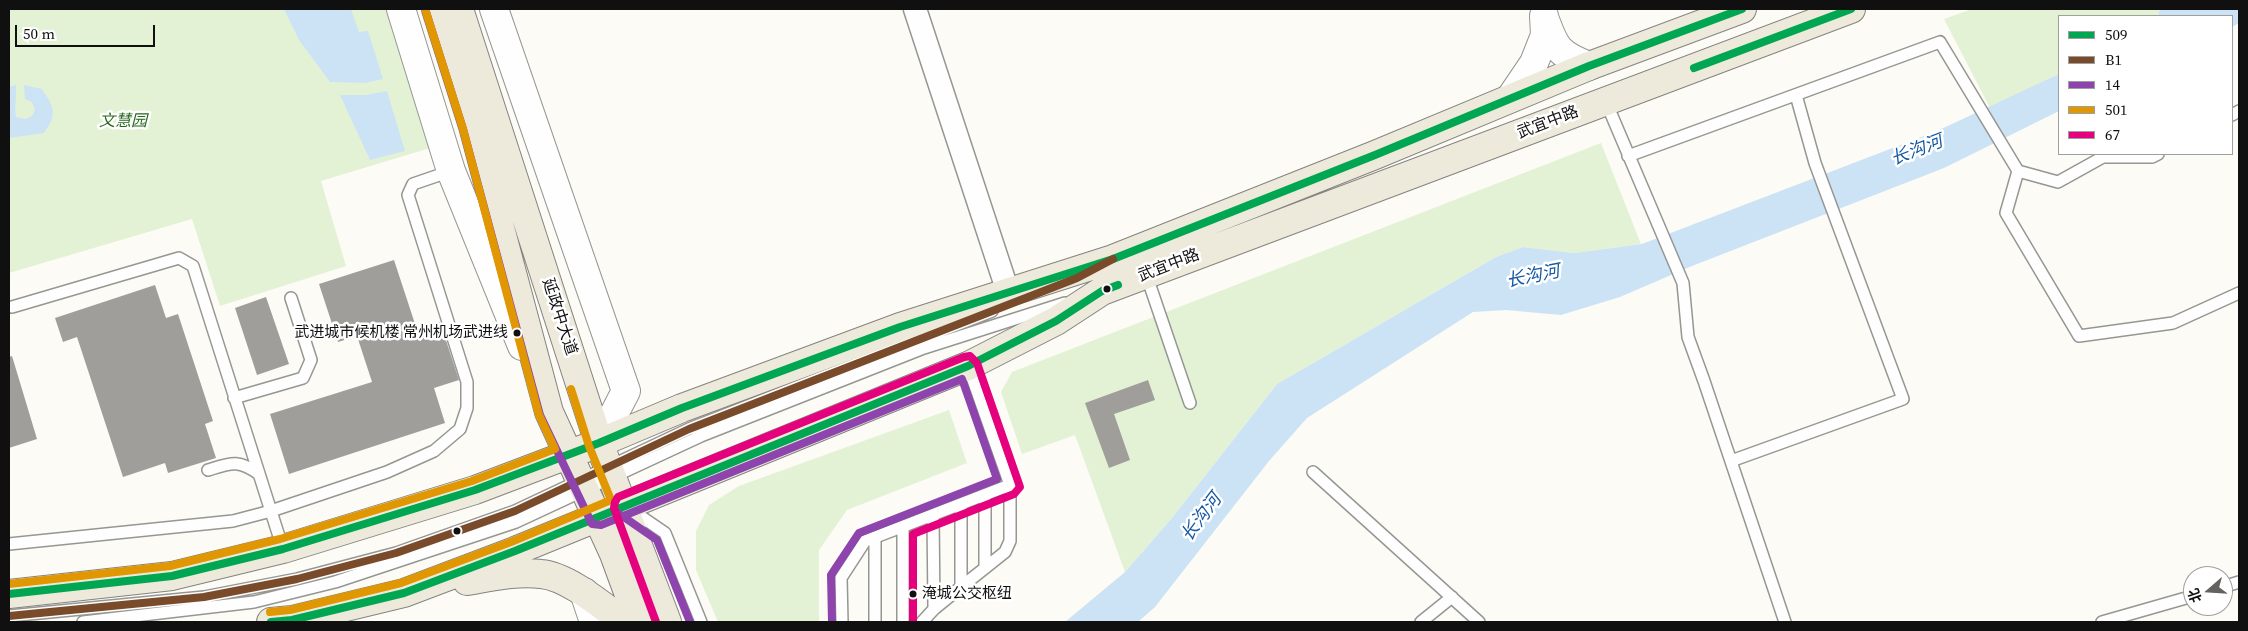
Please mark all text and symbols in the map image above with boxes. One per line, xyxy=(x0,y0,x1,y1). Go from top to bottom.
scale bar xyxy=(18,15,158,47)
legend xyxy=(2058,15,2233,155)
text: 50 m xyxy=(23,23,55,44)
text: 509 xyxy=(2105,24,2128,45)
text: B1 xyxy=(2105,49,2122,70)
text: 14 xyxy=(2105,74,2120,95)
text: 501 xyxy=(2105,99,2128,120)
street label: 武宜中路 xyxy=(1515,103,1581,143)
park label: 文慧园 xyxy=(99,112,147,132)
text: 67 xyxy=(2105,124,2120,145)
water label: 长沟河 xyxy=(1888,131,1946,171)
street label: 武宜中路 xyxy=(1136,246,1202,286)
water label: 长沟河 xyxy=(1504,261,1562,293)
street label: 延政中大道 xyxy=(538,276,580,358)
unlabelled marker xyxy=(1102,284,1112,294)
place label: 武进城市候机楼 常州机场武进线 xyxy=(295,324,508,342)
marker: 武进城市候机楼 常州机场武进线 xyxy=(512,328,522,338)
water label: 长沟河 xyxy=(1177,490,1227,546)
unlabelled marker xyxy=(452,526,462,536)
north arrow xyxy=(2183,566,2233,616)
place label: 淹城公交枢纽 xyxy=(922,585,1012,603)
text: 北 xyxy=(2183,586,2206,605)
marker: 淹城公交枢纽 xyxy=(908,589,918,599)

